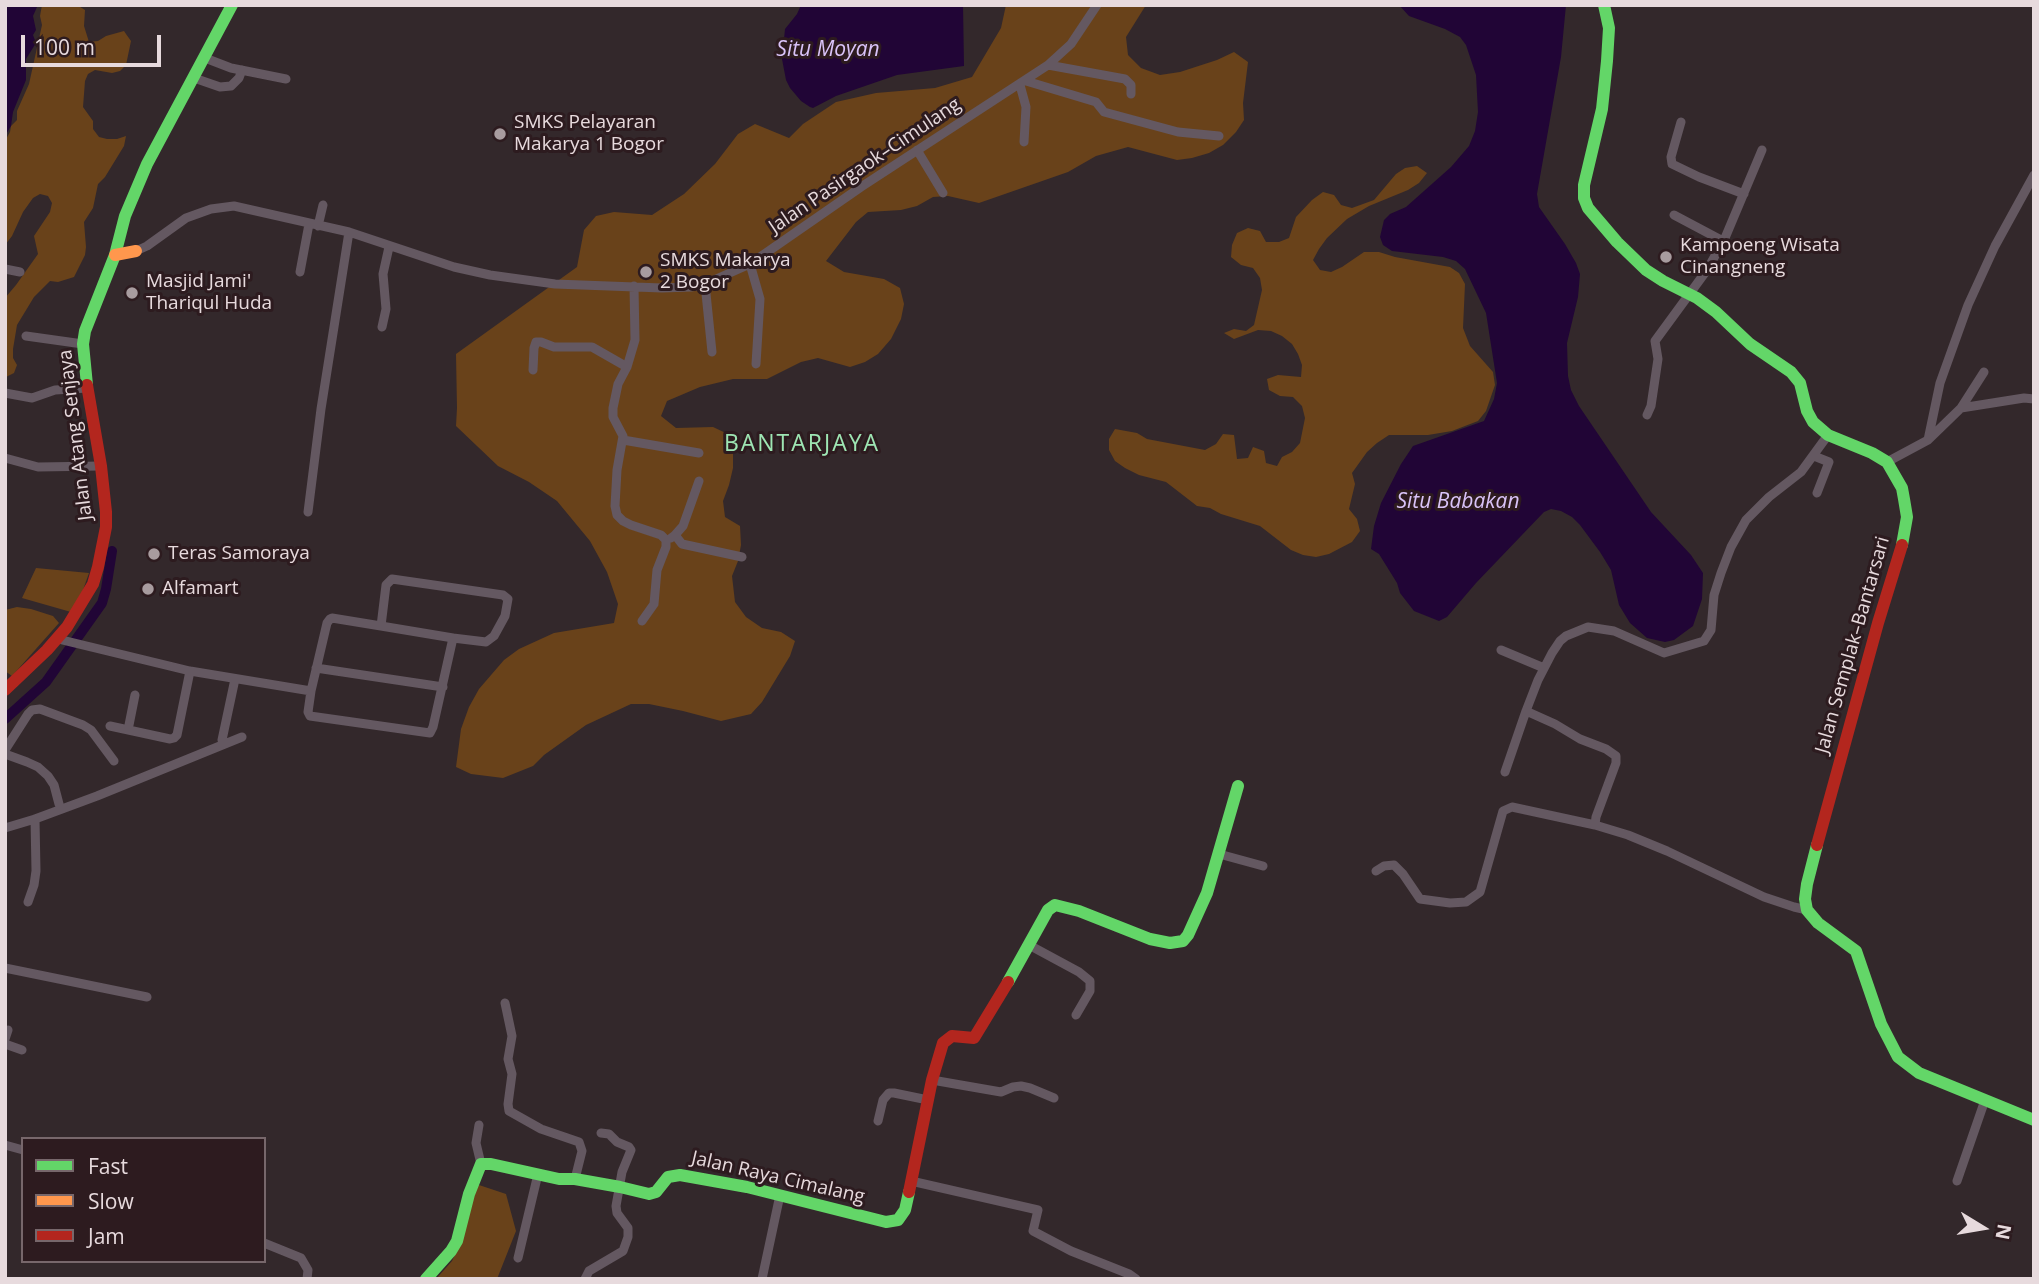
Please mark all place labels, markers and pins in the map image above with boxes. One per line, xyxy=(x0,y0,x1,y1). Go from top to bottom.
place label: SMKS Pelayaran Makarya 1 Bogor xyxy=(514,112,664,156)
marker: SMKS Pelayaran Makarya 1 Bogor xyxy=(492,126,508,142)
place label: Kampoeng Wisata Cinangneng xyxy=(1680,235,1840,279)
marker: Kampoeng Wisata Cinangneng xyxy=(1658,249,1674,265)
place label: SMKS Makarya 2 Bogor xyxy=(660,250,791,294)
marker: SMKS Makarya 2 Bogor xyxy=(638,264,654,280)
place label: Masjid Jami' Thariqul Huda xyxy=(146,271,272,315)
marker: Masjid Jami' Thariqul Huda xyxy=(124,285,140,301)
place label: Teras Samoraya xyxy=(168,543,310,565)
marker: Teras Samoraya xyxy=(146,546,162,562)
place label: Alfamart xyxy=(162,578,238,600)
marker: Alfamart xyxy=(140,581,156,597)

